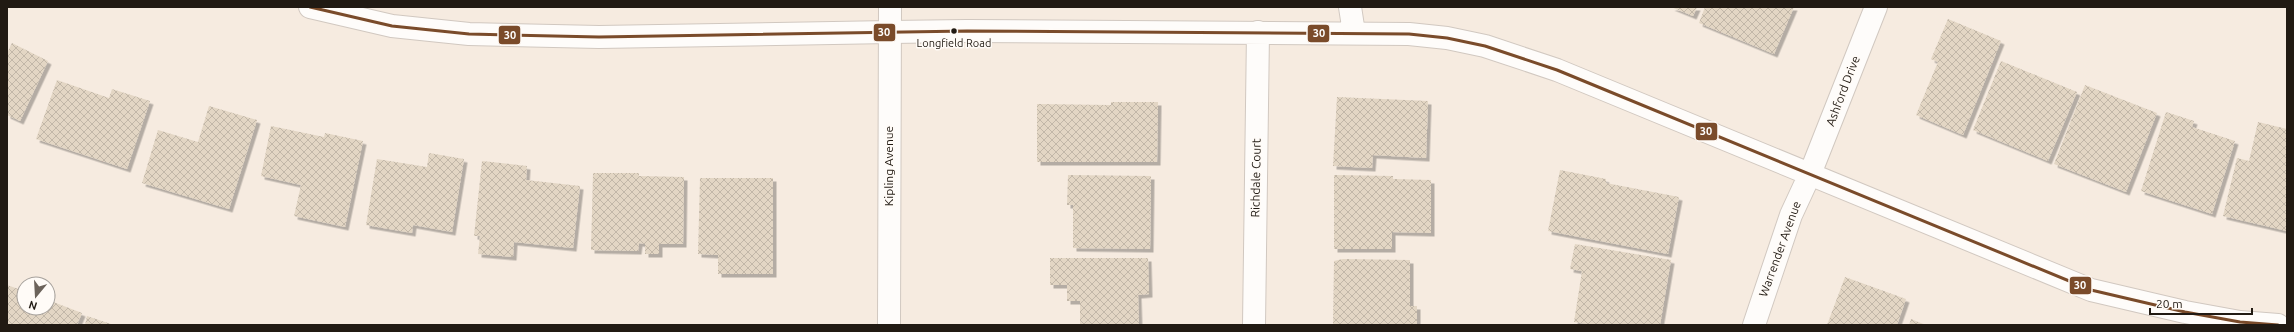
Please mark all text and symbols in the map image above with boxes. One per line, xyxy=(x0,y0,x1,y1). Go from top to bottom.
line badge: 30 xyxy=(873,23,896,42)
line badge: 30 xyxy=(1307,24,1330,43)
line badge: 30 xyxy=(498,25,521,45)
text: 30 xyxy=(878,26,890,38)
marker: Longfield Road xyxy=(949,26,959,36)
text: 30 xyxy=(1313,27,1325,39)
text: 30 xyxy=(504,29,516,41)
place label: Longfield Road xyxy=(917,37,991,49)
street label: Ashford Drive xyxy=(1823,54,1862,128)
line badge: 30 xyxy=(1695,122,1718,141)
text: 30 xyxy=(1700,125,1712,137)
street label: Kipling Avenue xyxy=(882,126,895,206)
street label: Richdale Court xyxy=(1248,138,1263,218)
street label: Warrender Avenue xyxy=(1756,199,1803,298)
north arrow xyxy=(16,276,56,316)
line badge: 30 xyxy=(2069,276,2092,295)
text: 30 xyxy=(2074,279,2086,291)
scale bar xyxy=(2150,290,2252,316)
text: 20 m xyxy=(2156,297,2183,310)
text: N xyxy=(27,299,39,312)

